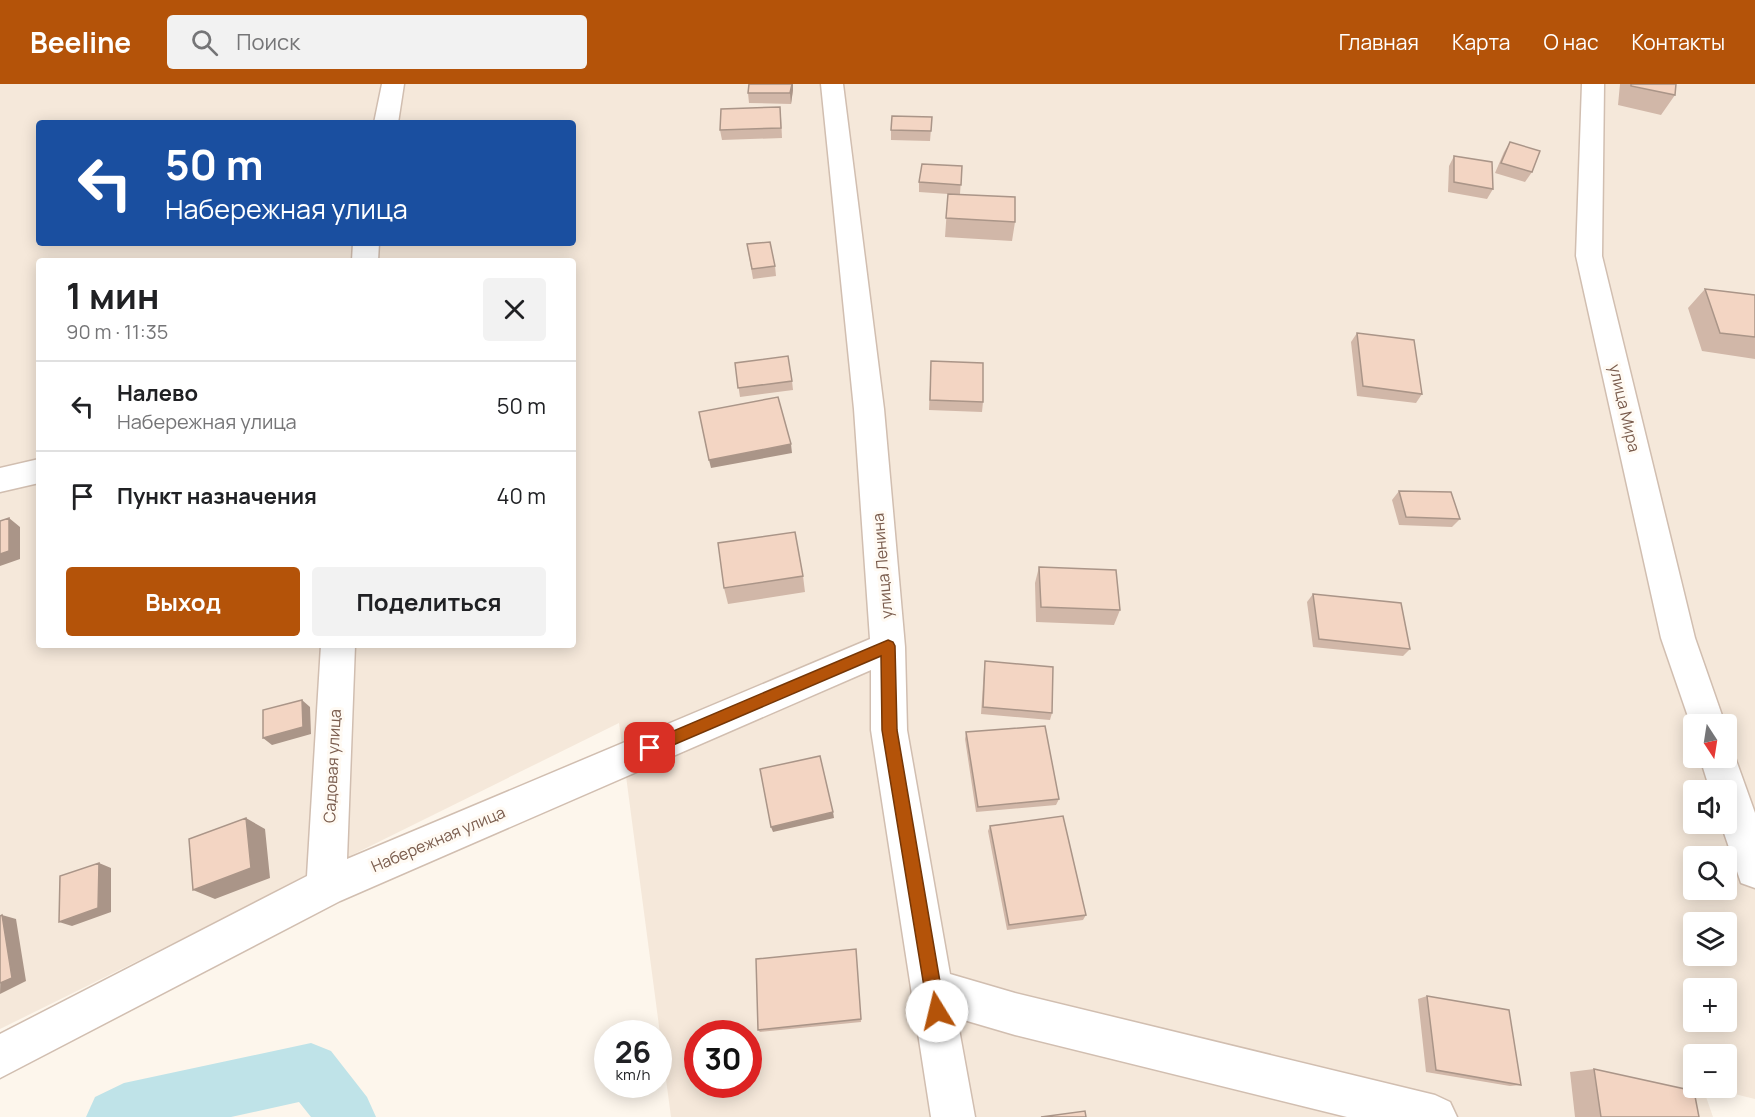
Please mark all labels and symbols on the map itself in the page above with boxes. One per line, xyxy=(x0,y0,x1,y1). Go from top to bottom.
street label: улица Мира xyxy=(1604,362,1646,454)
street label: улица Ленина xyxy=(866,512,898,620)
street label: Садовая улица xyxy=(318,708,346,824)
north arrow xyxy=(1683,714,1737,768)
pin xyxy=(624,722,675,773)
street label: Набережная улица xyxy=(368,801,508,877)
position arrow xyxy=(905,979,969,1043)
speed limit sign: 30 xyxy=(684,1020,762,1098)

